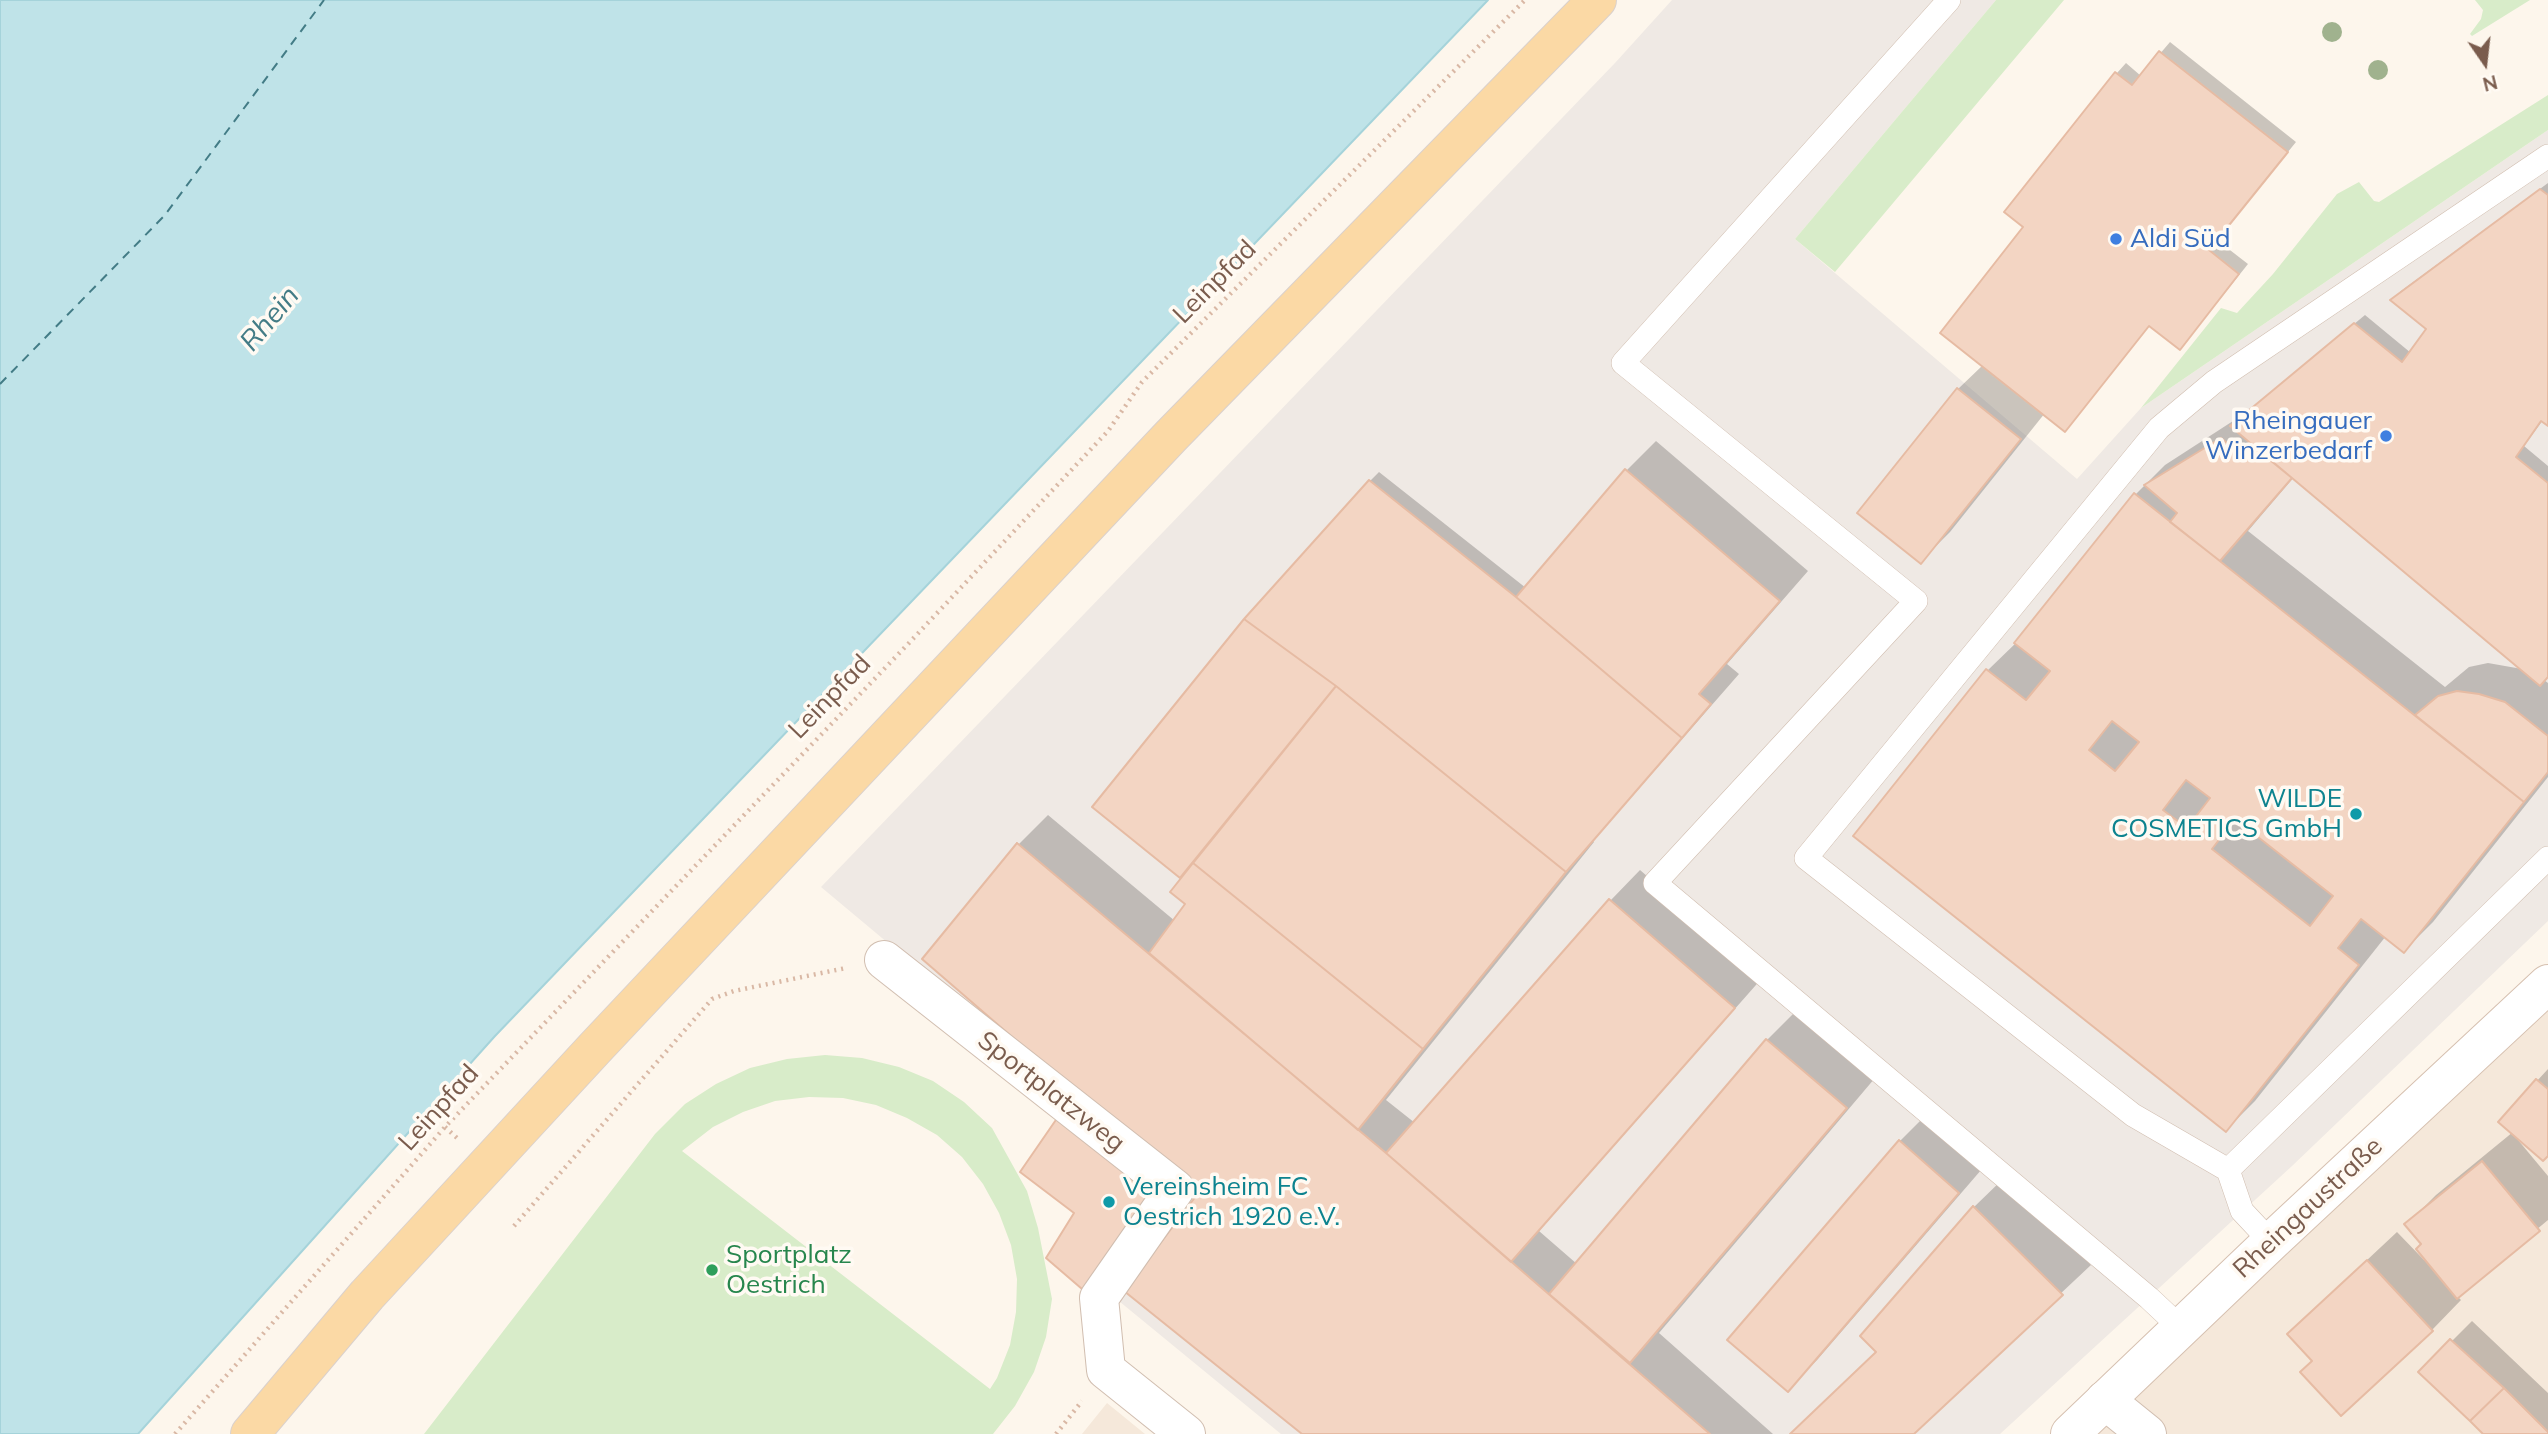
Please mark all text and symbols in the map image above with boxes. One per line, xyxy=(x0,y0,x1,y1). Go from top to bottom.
north arrow xyxy=(2450,28,2520,98)
text: N xyxy=(2480,70,2500,97)
place label: Aldi Süd xyxy=(2130,223,2231,255)
marker: Aldi Süd xyxy=(2108,231,2124,247)
street label: Leinpfad xyxy=(1167,234,1263,330)
water label: Rhein xyxy=(233,280,307,358)
place label: Rheingauer Winzerbedarf xyxy=(2205,405,2372,466)
marker: Rheingauer Winzerbedarf xyxy=(2378,428,2394,444)
street label: Leinpfad xyxy=(782,648,878,746)
place label: WILDE COSMETICS GmbH xyxy=(2111,783,2342,844)
marker: WILDE COSMETICS GmbH xyxy=(2348,806,2364,822)
street label: Sportplatzweg xyxy=(971,1025,1131,1159)
street label: Leinpfad xyxy=(392,1059,486,1157)
street label: Rheingaustraße xyxy=(2227,1131,2389,1285)
place label: Vereinsheim FC Oestrich 1920 e.V. xyxy=(1123,1171,1340,1232)
marker: Vereinsheim FC Oestrich 1920 e.V. xyxy=(1101,1194,1117,1210)
place label: Sportplatz Oestrich xyxy=(726,1239,852,1300)
marker: Sportplatz Oestrich xyxy=(704,1262,720,1278)

